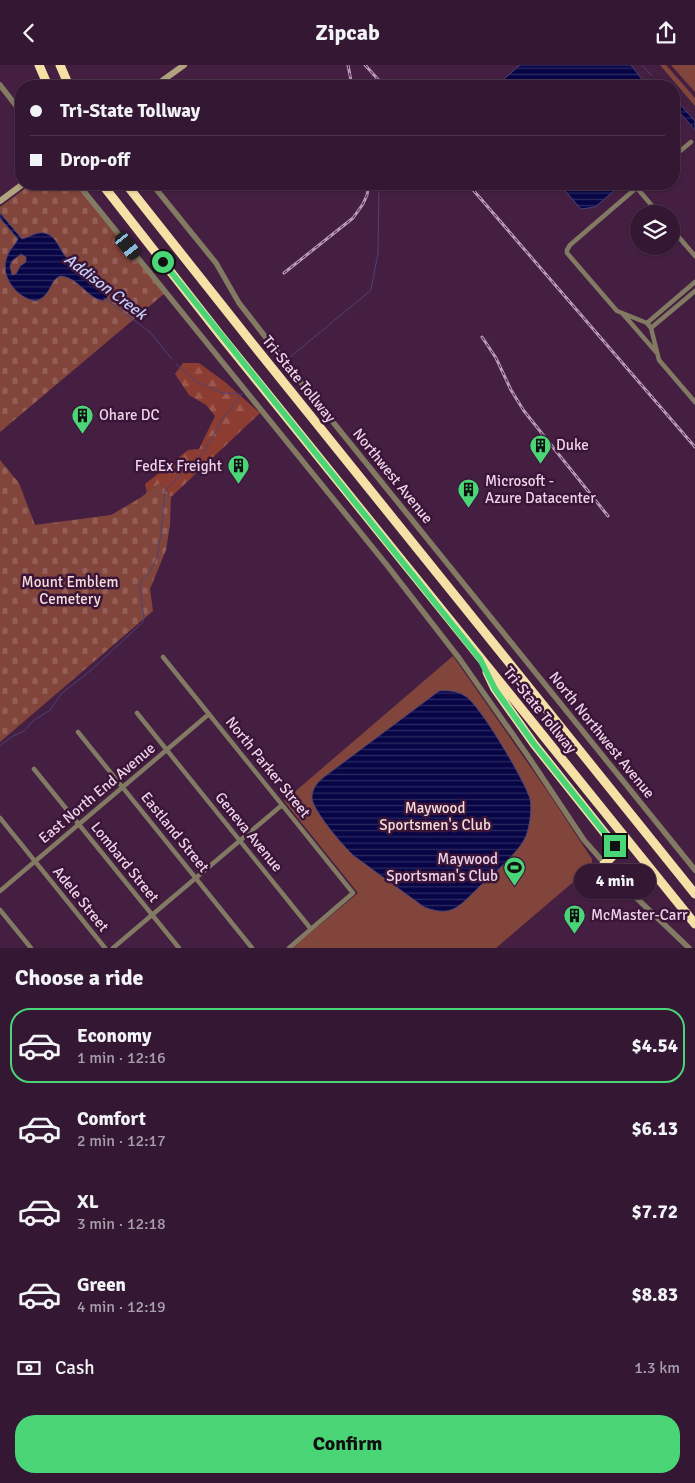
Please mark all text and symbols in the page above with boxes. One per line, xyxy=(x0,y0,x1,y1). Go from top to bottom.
icon: back xyxy=(15,19,43,47)
text: Zipcab xyxy=(315,19,380,46)
icon: share xyxy=(652,19,680,47)
text: Tri-State Tollway xyxy=(60,99,200,123)
text: Drop-off xyxy=(60,148,130,172)
map controls xyxy=(630,205,680,255)
button: layers xyxy=(630,205,680,255)
car xyxy=(112,230,143,262)
water label: Addison Creek xyxy=(60,249,152,325)
route start xyxy=(152,251,174,273)
street label: Tri-State Tollway xyxy=(259,332,339,426)
building icon: Ohare DC xyxy=(71,403,95,434)
place label: Ohare DC xyxy=(99,406,159,424)
street label: Northwest Avenue xyxy=(349,425,437,527)
building icon: Duke xyxy=(528,433,552,464)
place label: Duke xyxy=(556,436,589,454)
building icon: FedEx Freight xyxy=(226,454,250,485)
place label: FedEx Freight xyxy=(135,457,222,475)
place label: Microsoft - Azure Datacenter xyxy=(485,472,596,507)
building icon: Microsoft - Azure Datacenter xyxy=(457,478,481,509)
park label: Mount Emblem Cemetery xyxy=(22,573,119,608)
street label: Tri-State Tollway xyxy=(500,663,580,757)
street label: North Northwest Avenue xyxy=(545,668,659,802)
street label: North Parker Street xyxy=(222,713,314,821)
street label: East North End Avenue xyxy=(35,739,159,847)
street label: Eastland Street xyxy=(137,788,213,876)
street label: Geneva Avenue xyxy=(211,789,287,875)
park label: Maywood Sportsmen's Club xyxy=(379,799,491,834)
street label: Lombard Street xyxy=(87,818,163,906)
route end xyxy=(604,835,626,857)
place label: Maywood Sportsman's Club xyxy=(386,850,498,885)
sports icon: Maywood Sportsman's Club xyxy=(502,856,526,887)
street label: Adele Street xyxy=(49,863,113,935)
callout: 4 min xyxy=(574,863,656,899)
text: 4 min xyxy=(596,871,634,891)
building icon: McMaster-Carr xyxy=(563,903,587,934)
place label: McMaster-Carr xyxy=(591,906,688,924)
text: Choose a ride xyxy=(15,964,143,991)
icon: car xyxy=(17,1023,62,1068)
text: Economy xyxy=(77,1024,151,1048)
text: $4.54 xyxy=(632,1034,678,1058)
text: 1 min · 12:16 xyxy=(77,1048,166,1068)
icon: car xyxy=(17,1106,62,1151)
text: Comfort xyxy=(77,1107,146,1131)
text: $6.13 xyxy=(632,1117,678,1141)
text: 2 min · 12:17 xyxy=(77,1131,166,1151)
icon: car xyxy=(17,1189,62,1234)
text: XL xyxy=(77,1190,99,1214)
text: $7.72 xyxy=(632,1200,678,1224)
text: 3 min · 12:18 xyxy=(77,1214,166,1234)
icon: car xyxy=(17,1272,62,1317)
text: Green xyxy=(77,1273,126,1297)
text: $8.83 xyxy=(632,1283,678,1307)
text: 4 min · 12:19 xyxy=(77,1297,166,1317)
icon: cash xyxy=(15,1354,43,1382)
text: Cash xyxy=(55,1356,95,1380)
text: 1.3 km xyxy=(634,1358,680,1378)
button: Confirm xyxy=(15,1415,680,1473)

